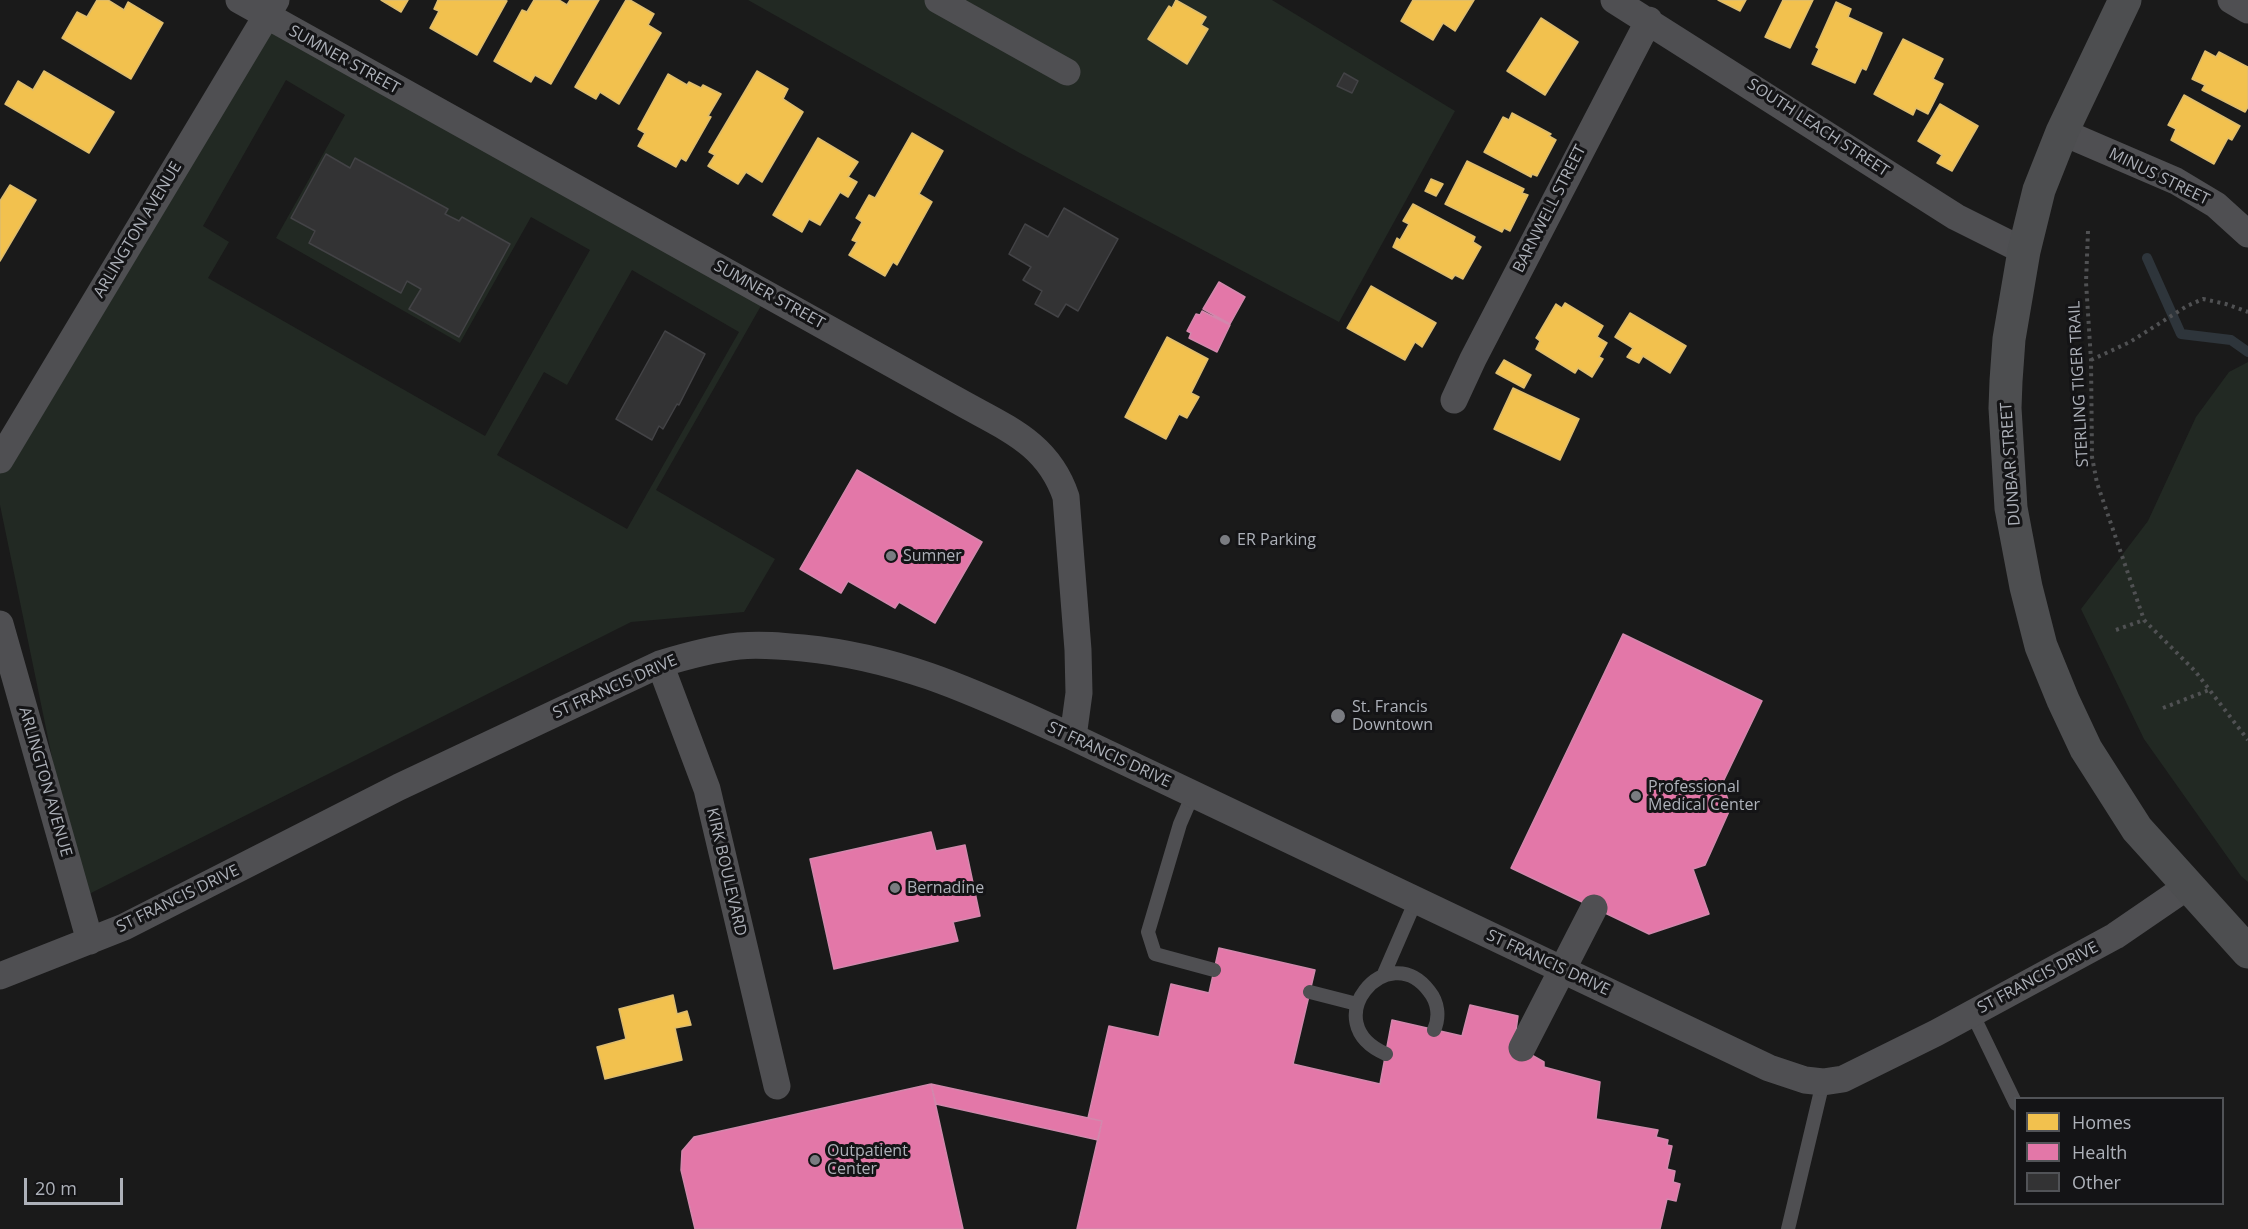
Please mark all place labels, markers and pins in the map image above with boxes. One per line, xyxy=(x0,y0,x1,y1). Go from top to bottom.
place label: ER Parking xyxy=(1237,530,1316,550)
marker: ER Parking xyxy=(1218,533,1232,547)
place label: Sumner xyxy=(903,546,962,566)
marker: Sumner xyxy=(884,549,898,563)
place label: St. Francis Downtown xyxy=(1352,697,1433,735)
marker: St. Francis Downtown xyxy=(1329,707,1347,725)
place label: Professional Medical Center xyxy=(1648,777,1760,815)
marker: Professional Medical Center xyxy=(1629,789,1643,803)
place label: Bernadine xyxy=(907,878,984,898)
marker: Bernadine xyxy=(888,881,902,895)
place label: Outpatient Center xyxy=(827,1141,908,1179)
marker: Outpatient Center xyxy=(808,1153,822,1167)

